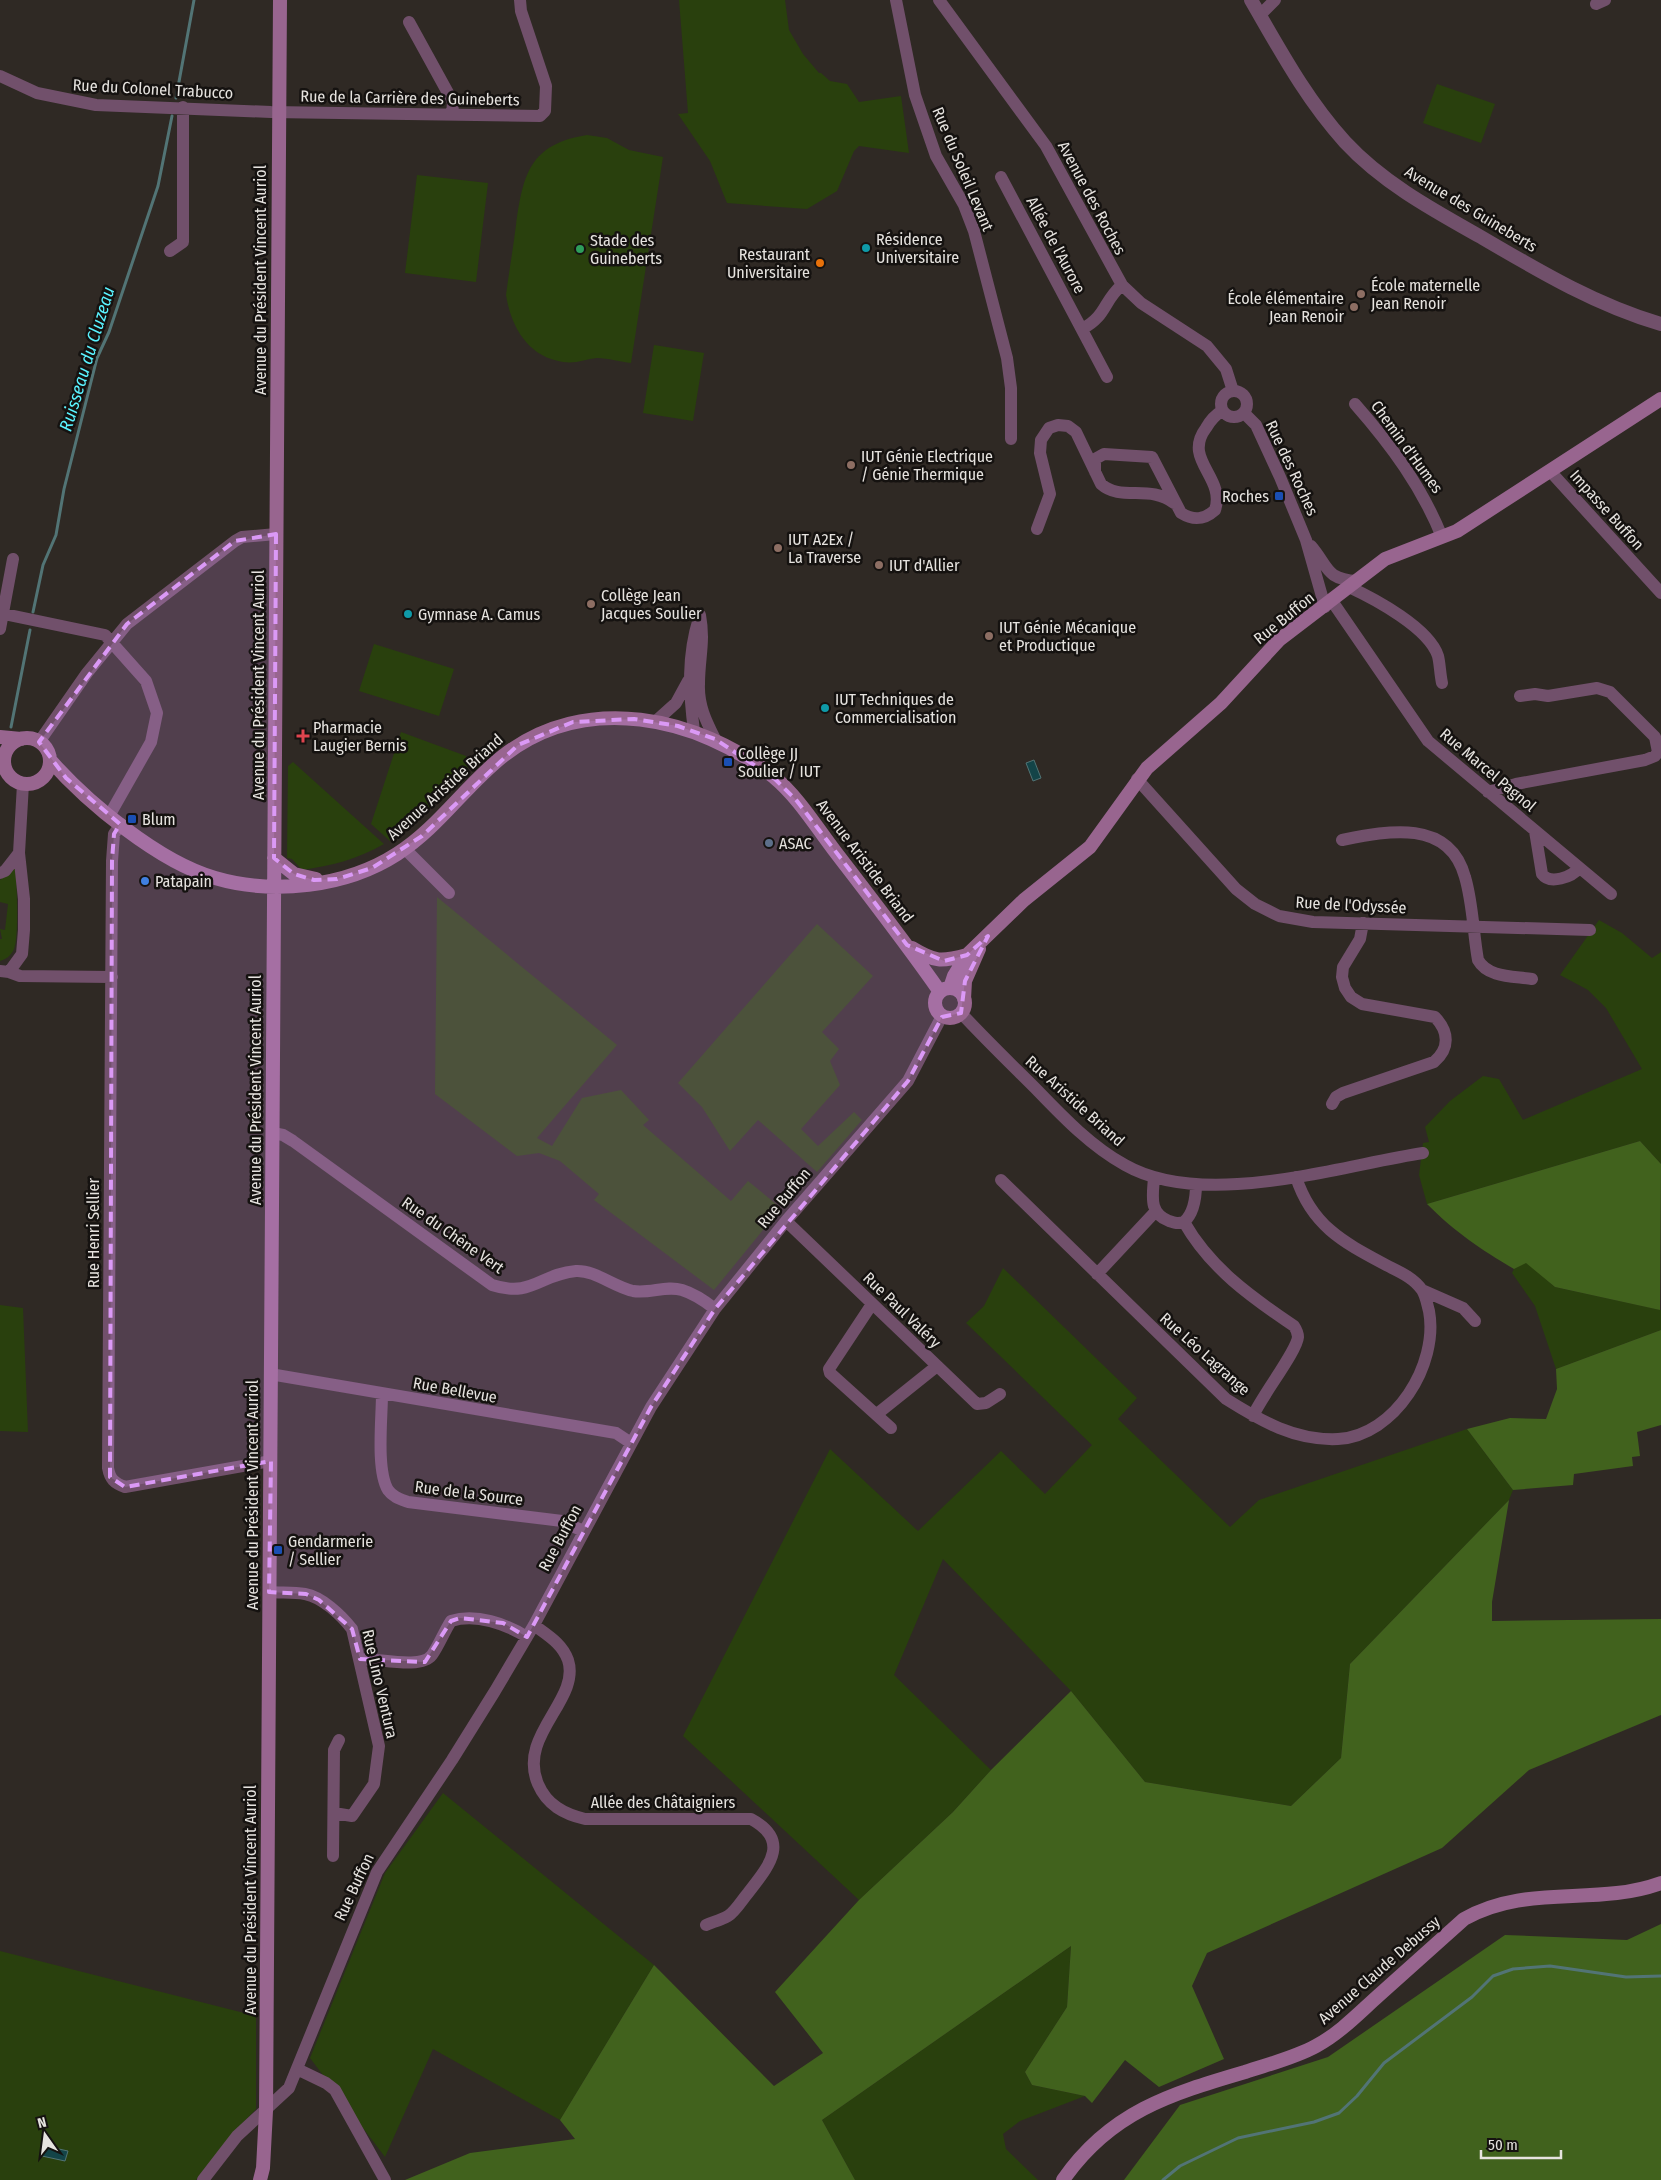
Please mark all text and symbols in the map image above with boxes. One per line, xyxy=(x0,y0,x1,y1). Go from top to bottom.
street label: Rue du Colonel Trabucco xyxy=(72,75,234,103)
street label: Rue de la Carrière des Guineberts xyxy=(300,87,520,109)
street label: Rue du Soleil Levant xyxy=(928,104,998,235)
street label: Avenue des Roches xyxy=(1054,138,1130,258)
street label: Avenue des Guineberts xyxy=(1401,162,1541,256)
street label: Avenue du Président Vincent Auriol xyxy=(251,165,270,395)
street label: Allée de l'Aurore xyxy=(1023,193,1089,297)
place label: Résidence Universitaire xyxy=(876,230,959,267)
place label: Stade des Guineberts xyxy=(590,231,662,268)
marker: Résidence Universitaire xyxy=(860,242,872,254)
marker: Stade des Guineberts xyxy=(574,243,586,255)
place label: Restaurant Universitaire xyxy=(727,245,811,282)
marker: Restaurant Universitaire xyxy=(814,257,826,269)
place label: École maternelle Jean Renoir xyxy=(1371,276,1480,313)
water label: Ruisseau du Cluzeau xyxy=(55,284,119,434)
marker: École maternelle Jean Renoir xyxy=(1355,288,1367,300)
place label: École élémentaire Jean Renoir xyxy=(1227,289,1344,326)
marker: École élémentaire Jean Renoir xyxy=(1348,301,1360,313)
street label: Chemin d'Humes xyxy=(1367,397,1447,497)
street label: Rue des Roches xyxy=(1262,417,1322,519)
place label: IUT Génie Electrique / Génie Thermique xyxy=(861,447,993,484)
marker: IUT Génie Electrique / Génie Thermique xyxy=(845,459,857,471)
street label: Impasse Buffon xyxy=(1566,466,1648,554)
place label: Roches xyxy=(1222,487,1269,506)
marker: Roches xyxy=(1273,490,1285,502)
place label: IUT A2Ex / La Traverse xyxy=(788,530,861,567)
marker: IUT A2Ex / La Traverse xyxy=(772,542,784,554)
place label: IUT d'Allier xyxy=(889,556,960,575)
marker: IUT d'Allier xyxy=(873,559,885,571)
street label: Avenue du Président Vincent Auriol xyxy=(249,570,268,800)
place label: Collège Jean Jacques Soulier xyxy=(601,586,702,623)
street label: Rue Buffon xyxy=(1250,588,1318,648)
marker: Collège Jean Jacques Soulier xyxy=(585,598,597,610)
place label: Gymnase A. Camus xyxy=(418,605,540,624)
marker: Gymnase A. Camus xyxy=(402,608,414,620)
place label: IUT Génie Mécanique et Productique xyxy=(999,618,1136,655)
marker: IUT Génie Mécanique et Productique xyxy=(983,630,995,642)
place label: IUT Techniques de Commercialisation xyxy=(835,690,956,727)
marker: IUT Techniques de Commercialisation xyxy=(819,702,831,714)
place label: Pharmacie Laugier Bernis xyxy=(313,718,407,755)
street label: Rue Marcel Pagnol xyxy=(1436,724,1540,816)
marker: Pharmacie Laugier Bernis xyxy=(297,730,309,742)
street label: Avenue Aristide Briand xyxy=(383,730,507,844)
place label: Collège JJ Soulier / IUT xyxy=(738,744,821,781)
marker: Collège JJ Soulier / IUT xyxy=(722,756,734,768)
street label: Avenue Aristide Briand xyxy=(812,796,918,926)
place label: Blum xyxy=(142,810,176,829)
marker: Blum xyxy=(126,813,138,825)
place label: ASAC xyxy=(779,834,812,853)
marker: ASAC xyxy=(763,837,775,849)
place label: Patapain xyxy=(155,872,212,891)
marker: Patapain xyxy=(139,875,151,887)
street label: Rue de l'Odyssée xyxy=(1295,893,1407,917)
street label: Avenue du Président Vincent Auriol xyxy=(246,975,265,1205)
street label: Rue Aristide Briand xyxy=(1022,1052,1128,1150)
street label: Rue Buffon xyxy=(753,1164,815,1232)
street label: Rue Henri Sellier xyxy=(84,1178,103,1288)
street label: Rue du Chêne Vert xyxy=(398,1193,508,1278)
street label: Rue Paul Valéry xyxy=(859,1268,945,1352)
street label: Rue Léo Lagrange xyxy=(1156,1309,1254,1399)
street label: Rue Bellevue xyxy=(411,1373,499,1407)
street label: Avenue du Président Vincent Auriol xyxy=(243,1380,262,1610)
street label: Rue de la Source xyxy=(414,1477,524,1509)
street label: Rue Buffon xyxy=(535,1502,585,1574)
place label: Gendarmerie / Sellier xyxy=(288,1532,373,1569)
marker: Gendarmerie / Sellier xyxy=(272,1544,284,1556)
street label: Rue Lino Ventura xyxy=(358,1628,402,1740)
street label: Avenue du Président Vincent Auriol xyxy=(241,1785,260,2015)
street label: Allée des Châtaigniers xyxy=(591,1793,736,1812)
street label: Rue Buffon xyxy=(330,1850,378,1924)
street label: Avenue Claude Debussy xyxy=(1314,1911,1444,2028)
north arrow xyxy=(20,2110,70,2160)
text: N xyxy=(36,2114,48,2132)
scale bar xyxy=(1481,2128,1561,2160)
text: 50 m xyxy=(1488,2136,1518,2154)

